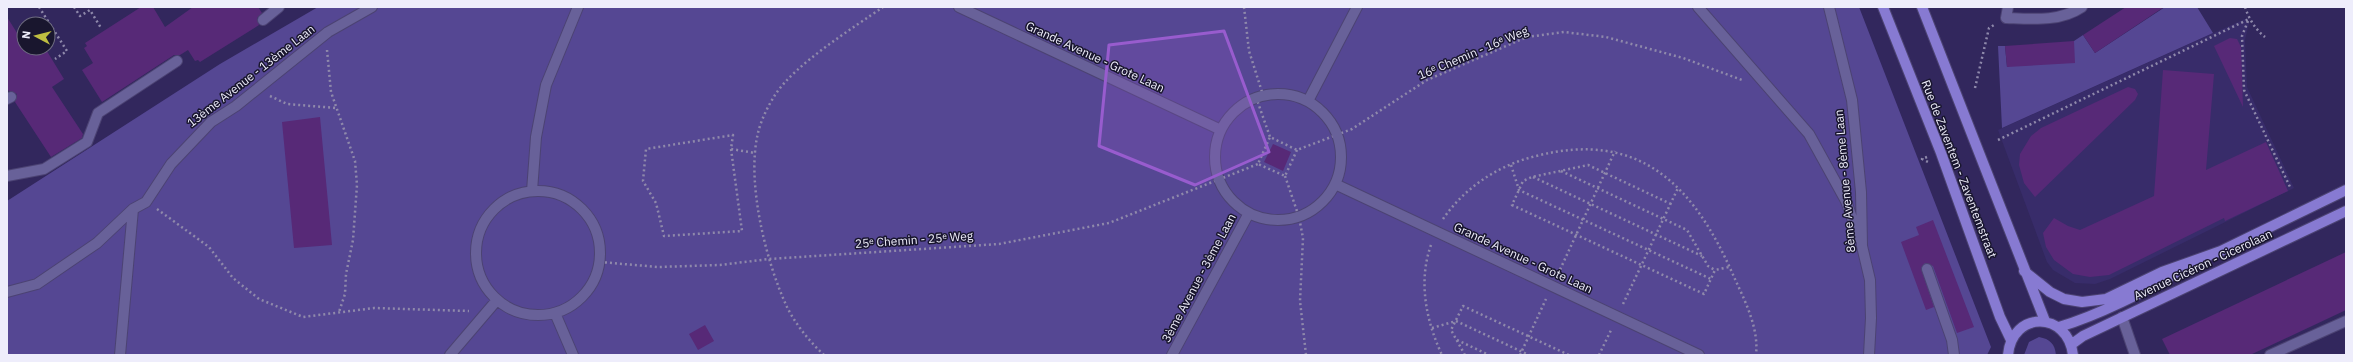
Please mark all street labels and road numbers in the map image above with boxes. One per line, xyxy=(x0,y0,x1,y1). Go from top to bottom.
street label: Grande Avenue - Grote Laan xyxy=(1023,18,1167,95)
street label: 13ème Avenue - 13ème Laan xyxy=(184,21,318,130)
street label: 16ᵉ Chemin - 16ᵉ Weg xyxy=(1415,22,1531,83)
street label: Rue de Zaventem - Zaventemstraat xyxy=(1919,78,2000,260)
street label: 8ème Avenue - 8ème Laan xyxy=(1831,109,1858,253)
street label: 3ème Avenue - 3ème Laan xyxy=(1158,211,1239,345)
street label: Grande Avenue - Grote Laan xyxy=(1451,219,1595,296)
street label: Avenue Cicéron - Cicerolaan xyxy=(2131,226,2274,303)
street label: 25ᵉ Chemin - 25ᵉ Weg xyxy=(854,228,974,251)

